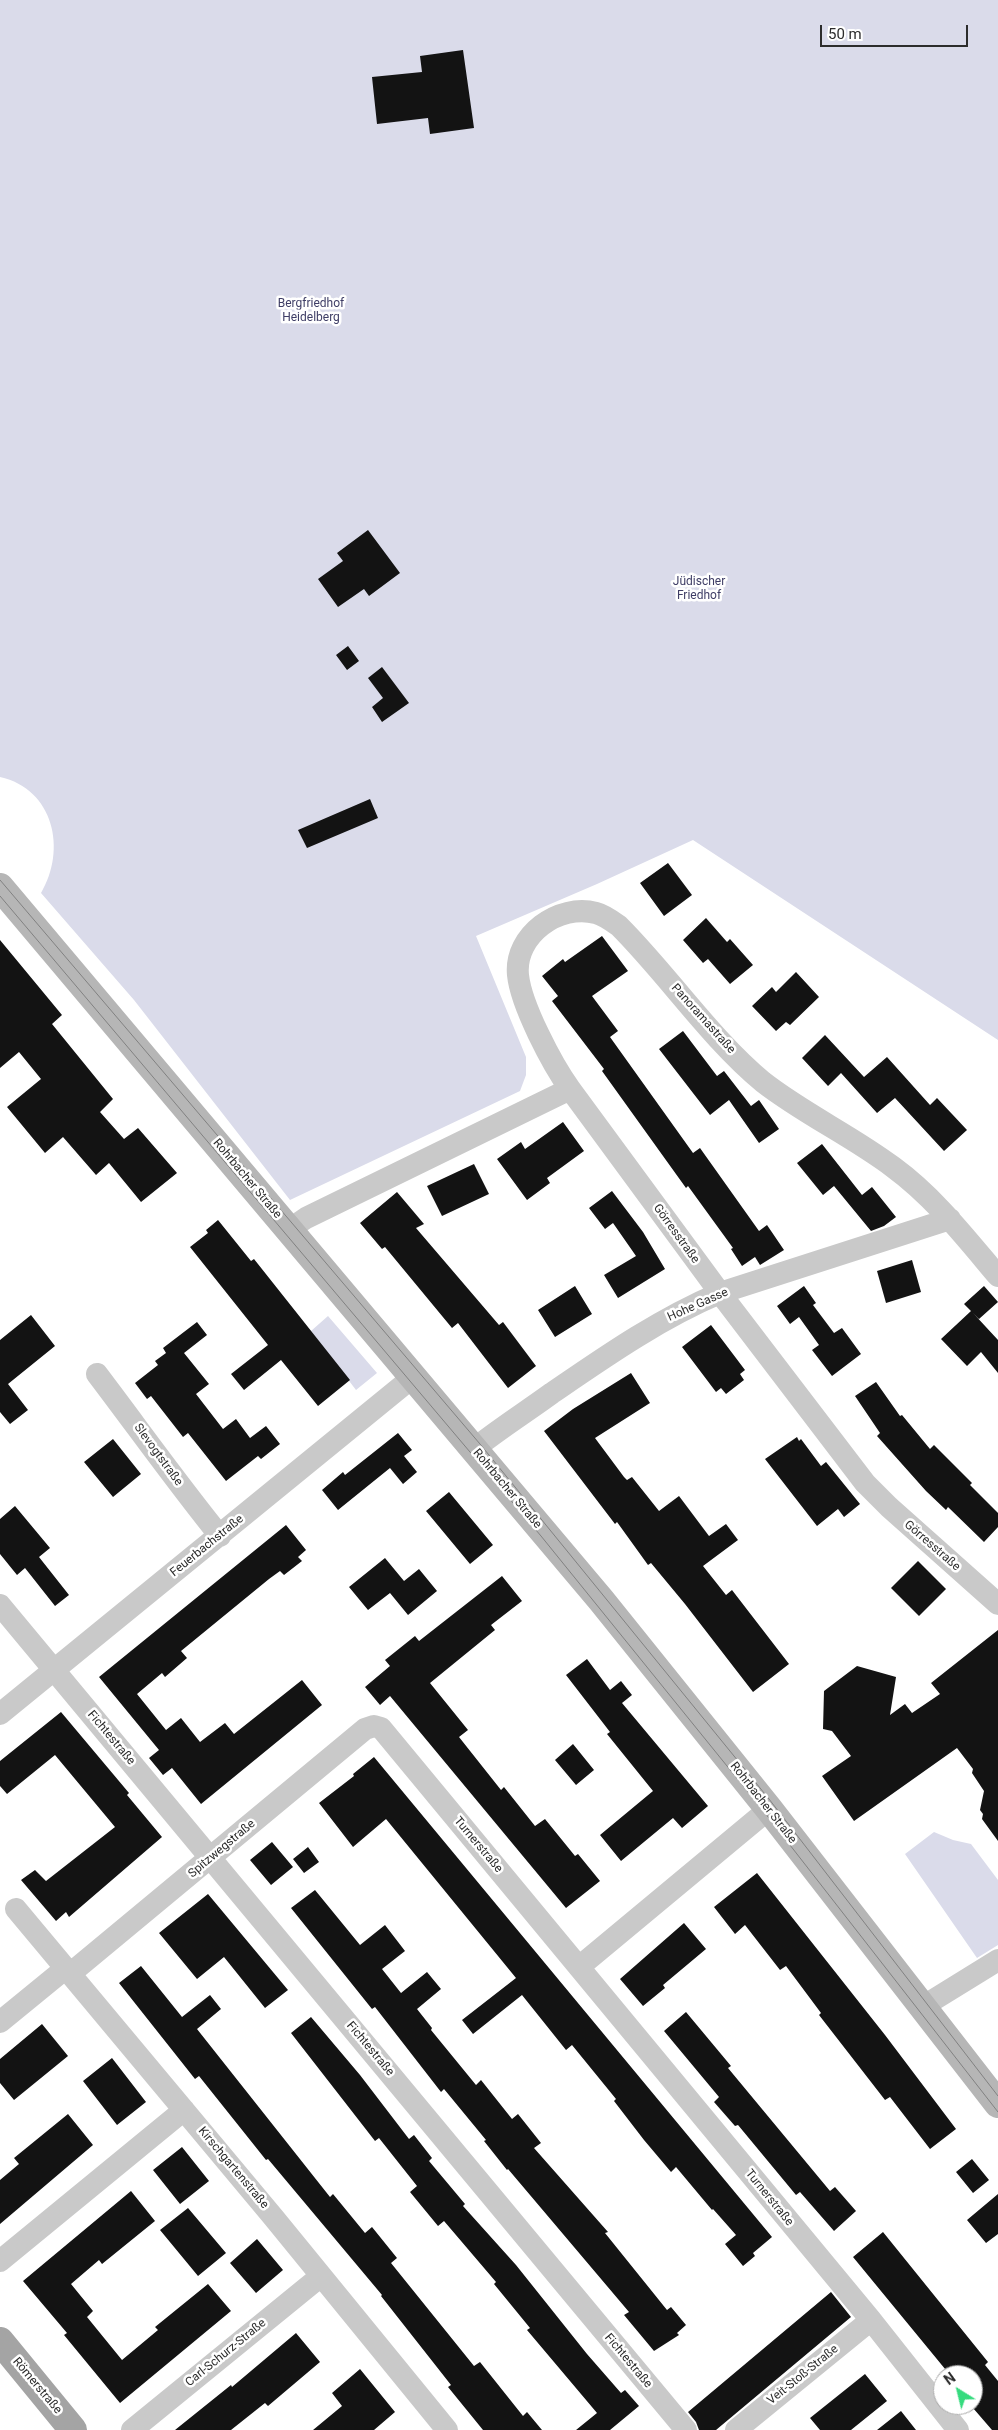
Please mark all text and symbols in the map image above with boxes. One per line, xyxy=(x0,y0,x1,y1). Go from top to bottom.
scale bar xyxy=(823,15,970,47)
text: 50 m xyxy=(828,25,862,43)
park label: Bergfriedhof Heidelberg xyxy=(278,297,344,325)
park label: Jüdischer Friedhof xyxy=(673,575,725,603)
street label: Panoramastraße xyxy=(668,981,738,1057)
street label: Rohrbacher Straße xyxy=(210,1136,284,1222)
street label: Görresstraße xyxy=(650,1202,702,1266)
street label: Hohe Gasse xyxy=(665,1285,731,1325)
street label: Slevogtstraße xyxy=(131,1421,185,1489)
street label: Rohrbacher Straße xyxy=(470,1446,544,1532)
street label: Feuerbachstraße xyxy=(167,1512,247,1580)
street label: Görresstraße xyxy=(901,1518,963,1574)
street label: Fichtestraße xyxy=(84,1708,138,1768)
street label: Rohrbacher Straße xyxy=(727,1759,799,1847)
street label: Turnerstraße xyxy=(451,1814,505,1876)
street label: Spitzwegstraße xyxy=(186,1817,258,1881)
street label: Fichtestraße xyxy=(343,2019,397,2079)
street label: Kirschgartenstraße xyxy=(195,2124,271,2212)
street label: Turnerstraße xyxy=(742,2167,796,2229)
street label: Carl-Schurz-Straße xyxy=(183,2316,269,2390)
street label: Fichtestraße xyxy=(601,2331,655,2391)
street label: Veit-Stoß-Straße xyxy=(765,2342,841,2408)
street label: Römerstraße xyxy=(9,2355,65,2417)
north arrow xyxy=(933,2365,983,2415)
text: N xyxy=(941,2369,958,2388)

